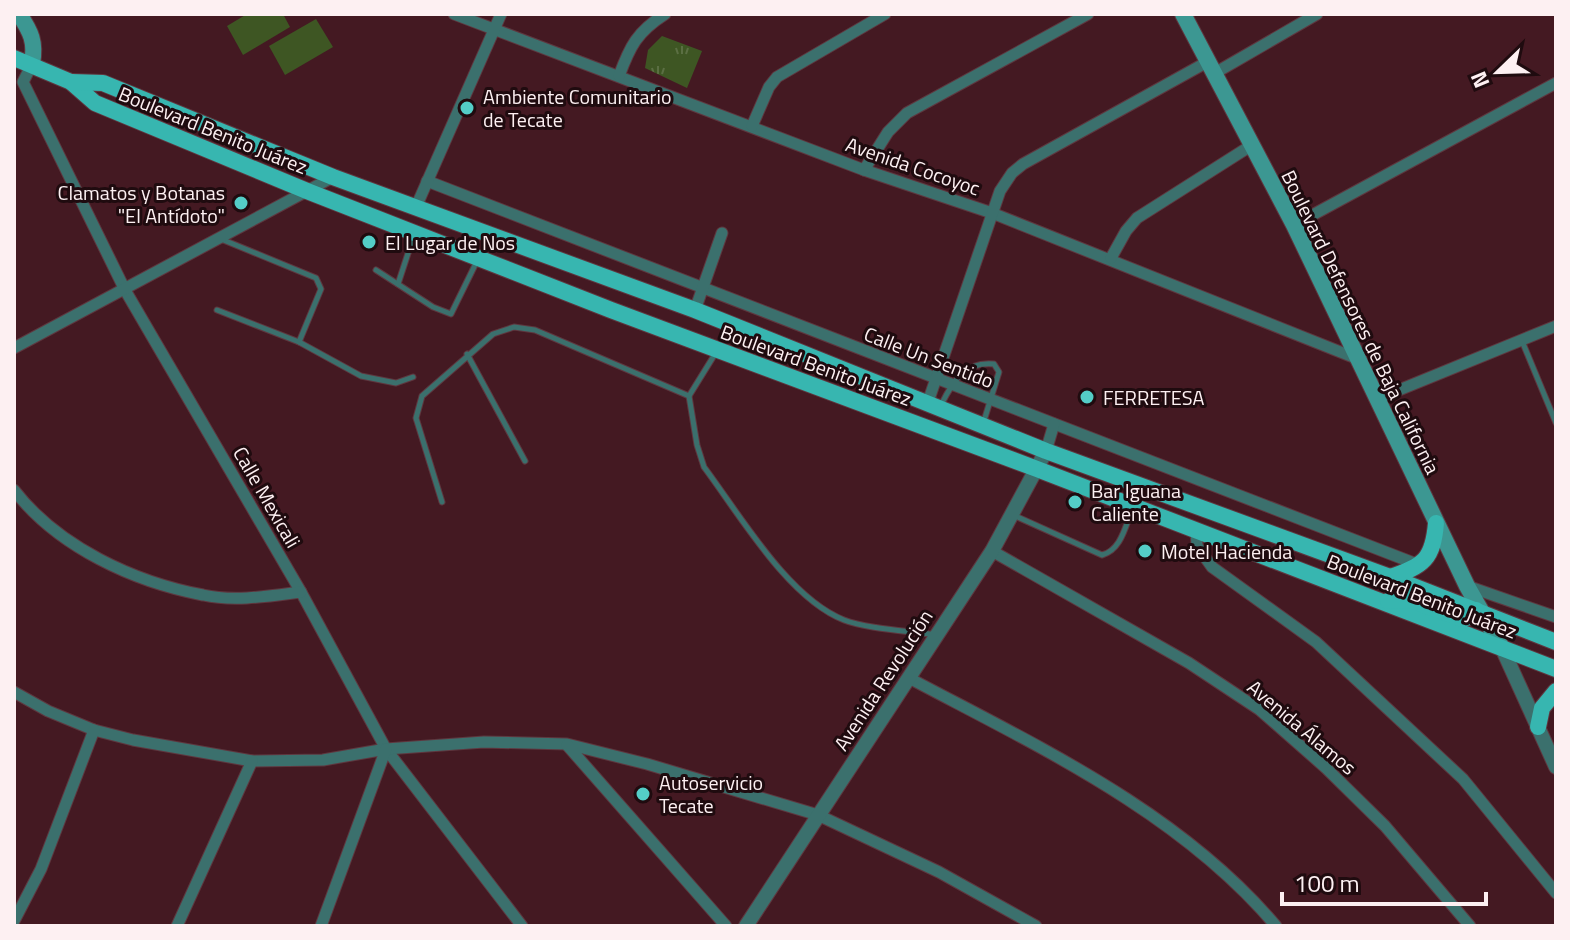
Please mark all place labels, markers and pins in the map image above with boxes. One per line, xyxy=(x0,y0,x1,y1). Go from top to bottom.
place label: Ambiente Comunitario de Tecate xyxy=(483,81,671,135)
marker: Ambiente Comunitario de Tecate xyxy=(458,99,476,117)
place label: Clamatos y Botanas "El Antídoto" xyxy=(58,177,225,231)
marker: Clamatos y Botanas "El Antídoto" xyxy=(232,194,250,212)
place label: El Lugar de Nos xyxy=(385,227,515,258)
marker: El Lugar de Nos xyxy=(360,233,378,251)
place label: FERRETESA xyxy=(1103,382,1204,413)
marker: FERRETESA xyxy=(1078,388,1096,406)
place label: Bar Iguana Caliente xyxy=(1091,475,1181,529)
marker: Bar Iguana Caliente xyxy=(1066,493,1084,511)
place label: Motel Hacienda xyxy=(1161,536,1292,567)
marker: Motel Hacienda xyxy=(1136,542,1154,560)
place label: Autoservicio Tecate xyxy=(659,767,763,821)
marker: Autoservicio Tecate xyxy=(634,785,652,803)

